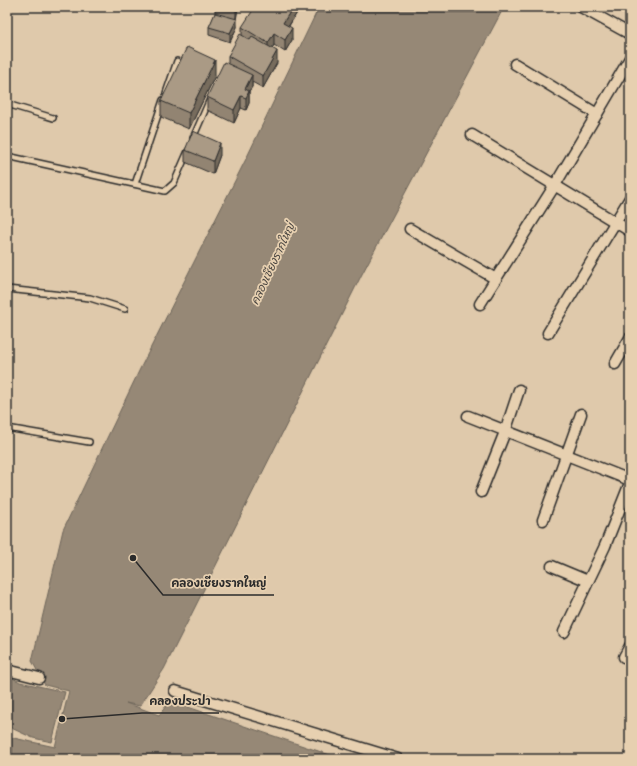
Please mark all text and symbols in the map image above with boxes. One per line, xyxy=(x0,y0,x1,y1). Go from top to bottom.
water label: คลองเชียงรากใหญ่ xyxy=(248,219,299,307)
callout: คลองเชียงรากใหญ่ xyxy=(163,572,274,595)
text: คลองเชียงรากใหญ่ xyxy=(172,575,266,591)
callout: คลองประปา xyxy=(142,690,219,713)
text: คลองประปา xyxy=(149,694,211,709)

